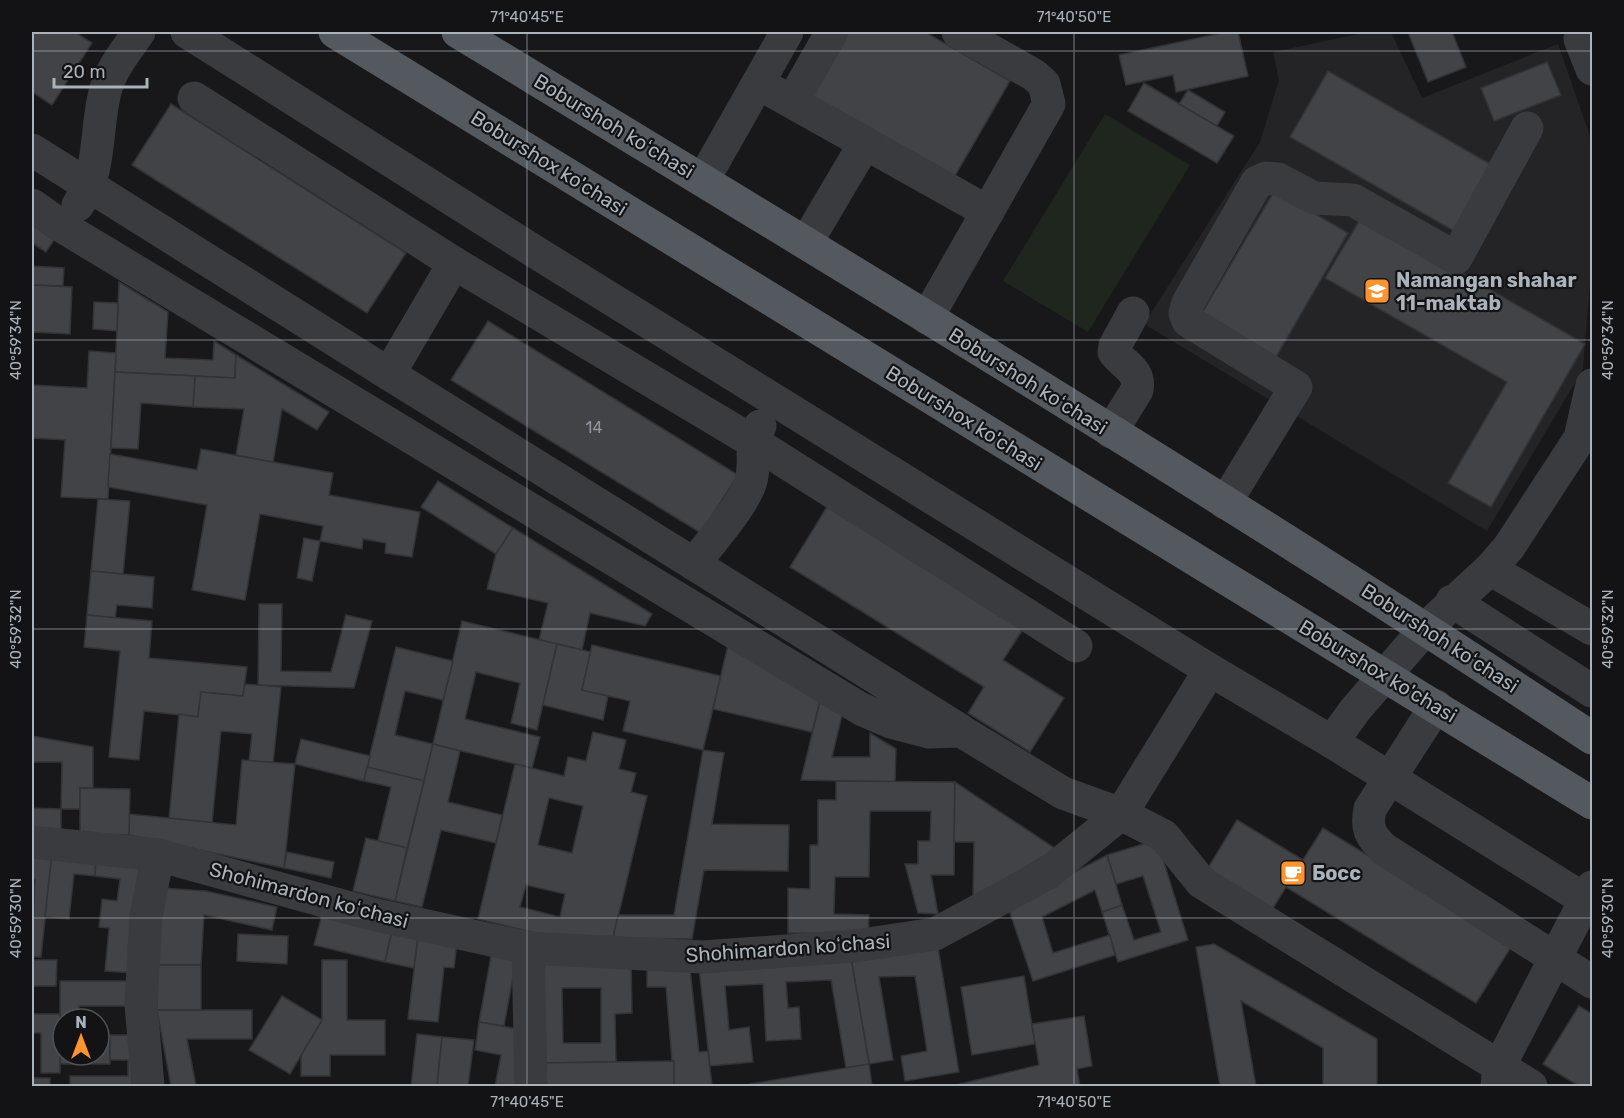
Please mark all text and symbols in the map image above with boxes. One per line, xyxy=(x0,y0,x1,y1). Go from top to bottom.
text: 71°40'45"E xyxy=(490,8,564,26)
text: 71°40'50"E xyxy=(1037,8,1111,26)
scale bar xyxy=(54,51,147,89)
text: 20 m xyxy=(63,61,105,83)
street label: Boburshoh koʻchasi xyxy=(530,69,698,183)
street label: Boburshox ko'chasi xyxy=(467,105,631,221)
place label: Namangan shahar 11-maktab xyxy=(1396,268,1577,315)
school or university icon: Namangan shahar 11-maktab xyxy=(1362,276,1392,306)
text: 40°59'34"N xyxy=(7,300,25,380)
text: 40°59'34"N xyxy=(1599,300,1617,380)
street label: Boburshoh koʻchasi xyxy=(944,323,1112,439)
street label: Boburshox ko'chasi xyxy=(882,360,1046,476)
house number: 14 xyxy=(586,418,602,437)
street label: Boburshoh koʻchasi xyxy=(1357,578,1523,698)
text: 40°59'32"N xyxy=(7,589,25,669)
text: 40°59'32"N xyxy=(1599,589,1617,669)
street label: Boburshox ko'chasi xyxy=(1295,615,1461,727)
street label: Shohimardon koʻchasi xyxy=(207,857,411,933)
cafe icon: Босс xyxy=(1278,858,1308,888)
place label: Босс xyxy=(1312,861,1361,885)
text: 40°59'30"N xyxy=(7,878,25,958)
text: 40°59'30"N xyxy=(1599,878,1617,958)
street label: Shohimardon koʻchasi xyxy=(685,929,891,967)
north arrow xyxy=(51,1007,111,1067)
text: N xyxy=(75,1013,87,1032)
text: 71°40'45"E xyxy=(490,1093,564,1111)
text: 71°40'50"E xyxy=(1037,1093,1111,1111)

